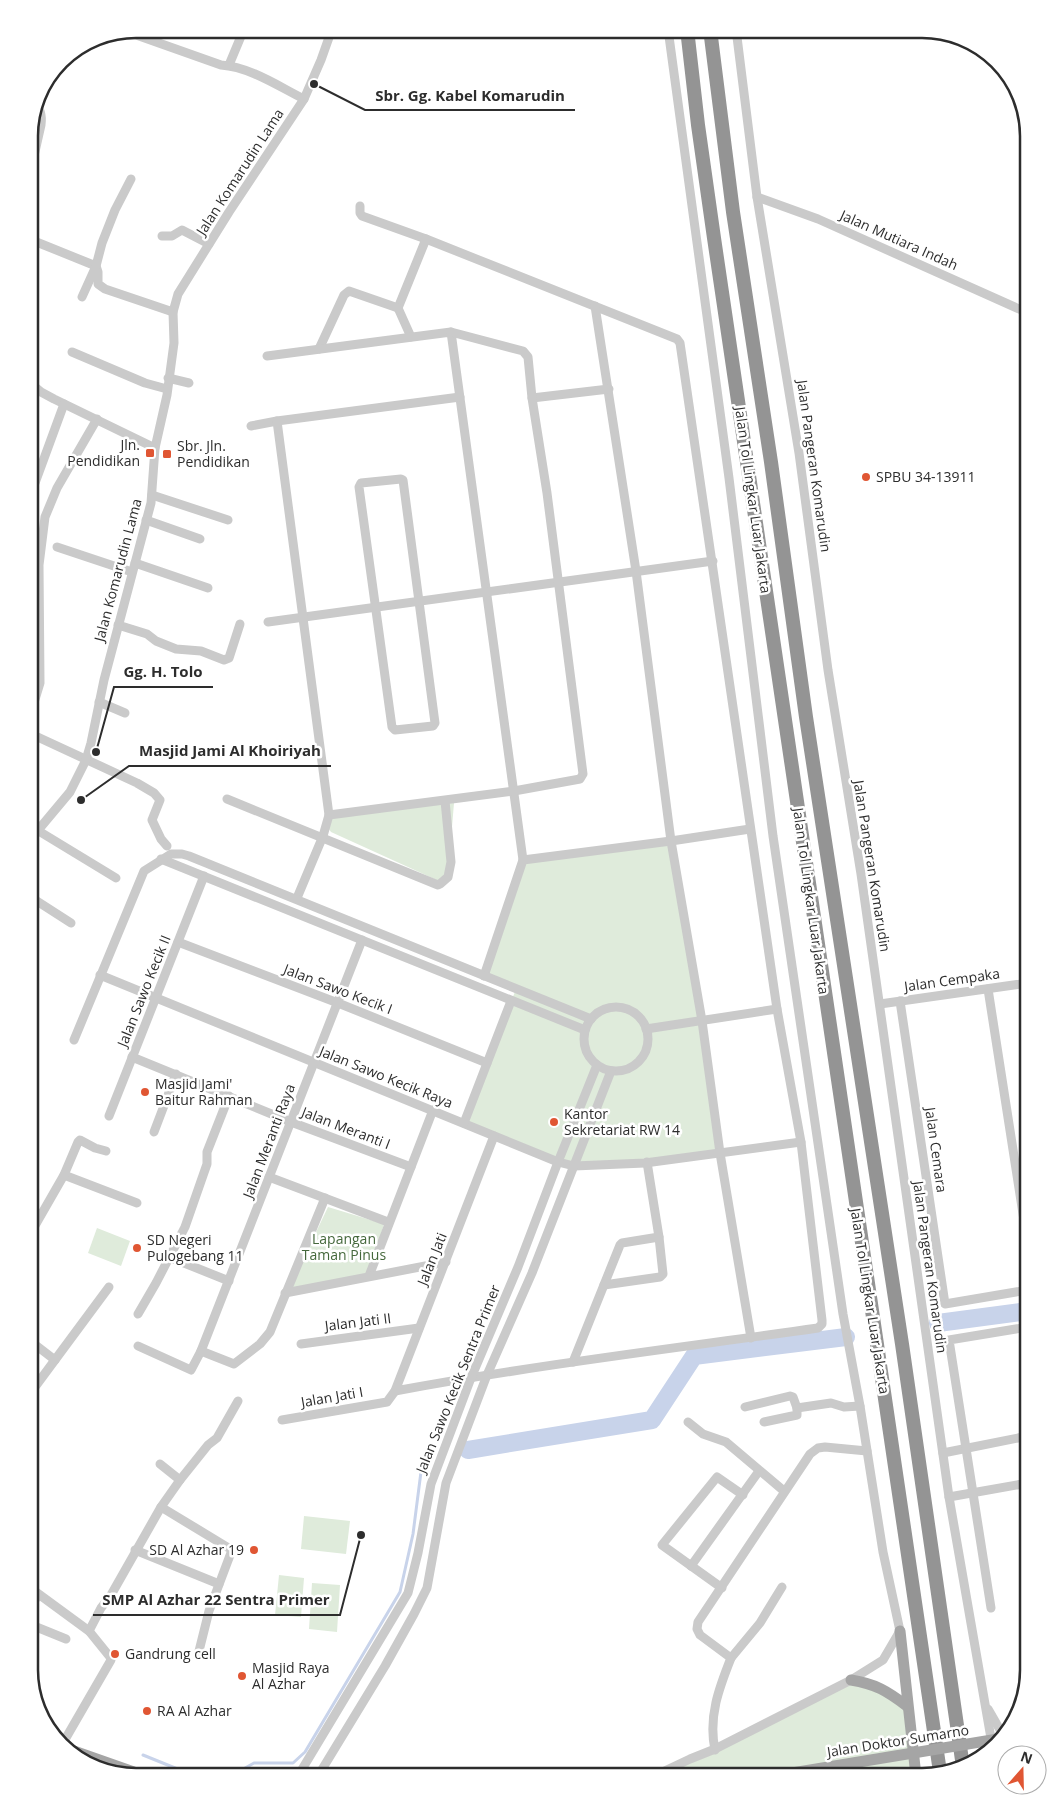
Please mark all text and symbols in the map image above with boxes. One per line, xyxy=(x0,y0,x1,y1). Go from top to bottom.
callout: Sbr. Gg. Kabel Komarudin xyxy=(365,80,575,110)
text: Sbr. Gg. Kabel Komarudin xyxy=(375,85,565,105)
street label: Jalan Komarudin Lama xyxy=(190,105,288,240)
street label: Jalan Mutiara Indah xyxy=(835,204,961,274)
street label: Jalan Pangeran Komarudin xyxy=(793,377,836,553)
street label: Jalan Tol Lingkar Luar Jakarta xyxy=(731,403,776,594)
place label: Jln. Pendidikan xyxy=(67,435,140,470)
place label: Sbr. Jln. Pendidikan xyxy=(177,436,250,471)
marker: Jln. Pendidikan xyxy=(144,447,156,459)
marker: Sbr. Jln. Pendidikan xyxy=(161,448,173,460)
place label: SPBU 34-13911 xyxy=(876,467,976,486)
marker: SPBU 34-13911 xyxy=(860,471,872,483)
street label: Jalan Komarudin Lama xyxy=(89,496,146,645)
callout: Gg. H. Tolo xyxy=(114,657,213,687)
text: Gg. H. Tolo xyxy=(124,661,203,681)
callout: Masjid Jami Al Khoiriyah xyxy=(129,736,331,766)
text: Masjid Jami Al Khoiriyah xyxy=(139,740,321,760)
street label: Jalan Pangeran Komarudin xyxy=(849,777,895,953)
street label: Jalan Tol Lingkar Luar Jakarta xyxy=(789,804,834,995)
street label: Jalan Sawo Kecik II xyxy=(112,932,175,1051)
street label: Jalan Sawo Kecik I xyxy=(279,958,395,1018)
street label: Jalan Cempaka xyxy=(901,963,1001,996)
street label: Jalan Sawo Kecik Raya xyxy=(315,1040,456,1112)
place label: Masjid Jami' Baitur Rahman xyxy=(155,1074,253,1109)
street label: Jalan Meranti Raya xyxy=(237,1081,299,1203)
marker: Masjid Jami' Baitur Rahman xyxy=(139,1086,151,1098)
street label: Jalan Meranti I xyxy=(297,1101,393,1153)
place label: Kantor Sekretariat RW 14 xyxy=(564,1104,680,1139)
street label: Jalan Cemara xyxy=(921,1104,952,1194)
marker: Kantor Sekretariat RW 14 xyxy=(548,1116,560,1128)
street label: Jalan Pangeran Komarudin xyxy=(909,1178,952,1354)
street label: Jalan Tol Lingkar Luar Jakarta xyxy=(846,1205,895,1395)
park label: Lapangan Taman Pinus xyxy=(302,1229,386,1264)
place label: SD Negeri Pulogebang 11 xyxy=(147,1230,244,1265)
street label: Jalan Jati xyxy=(412,1230,451,1290)
marker: SD Negeri Pulogebang 11 xyxy=(131,1242,143,1254)
street label: Jalan Sawo Kecik Sentra Primer xyxy=(410,1282,504,1478)
street label: Jalan Jati II xyxy=(322,1308,392,1335)
street label: Jalan Jati I xyxy=(297,1382,364,1412)
place label: SD Al Azhar 19 xyxy=(149,1540,244,1559)
marker: SD Al Azhar 19 xyxy=(248,1544,260,1556)
callout: SMP Al Azhar 22 Sentra Primer xyxy=(93,1585,340,1615)
text: SMP Al Azhar 22 Sentra Primer xyxy=(102,1589,330,1609)
place label: Gandrung cell xyxy=(125,1644,216,1663)
marker: Gandrung cell xyxy=(109,1648,121,1660)
place label: Masjid Raya Al Azhar xyxy=(252,1658,330,1693)
marker: Masjid Raya Al Azhar xyxy=(236,1670,248,1682)
place label: RA Al Azhar xyxy=(157,1701,232,1720)
marker: RA Al Azhar xyxy=(141,1705,153,1717)
street label: Jalan Doktor Sumarno xyxy=(824,1720,970,1761)
north arrow xyxy=(997,1745,1047,1795)
text: N xyxy=(1018,1746,1035,1768)

